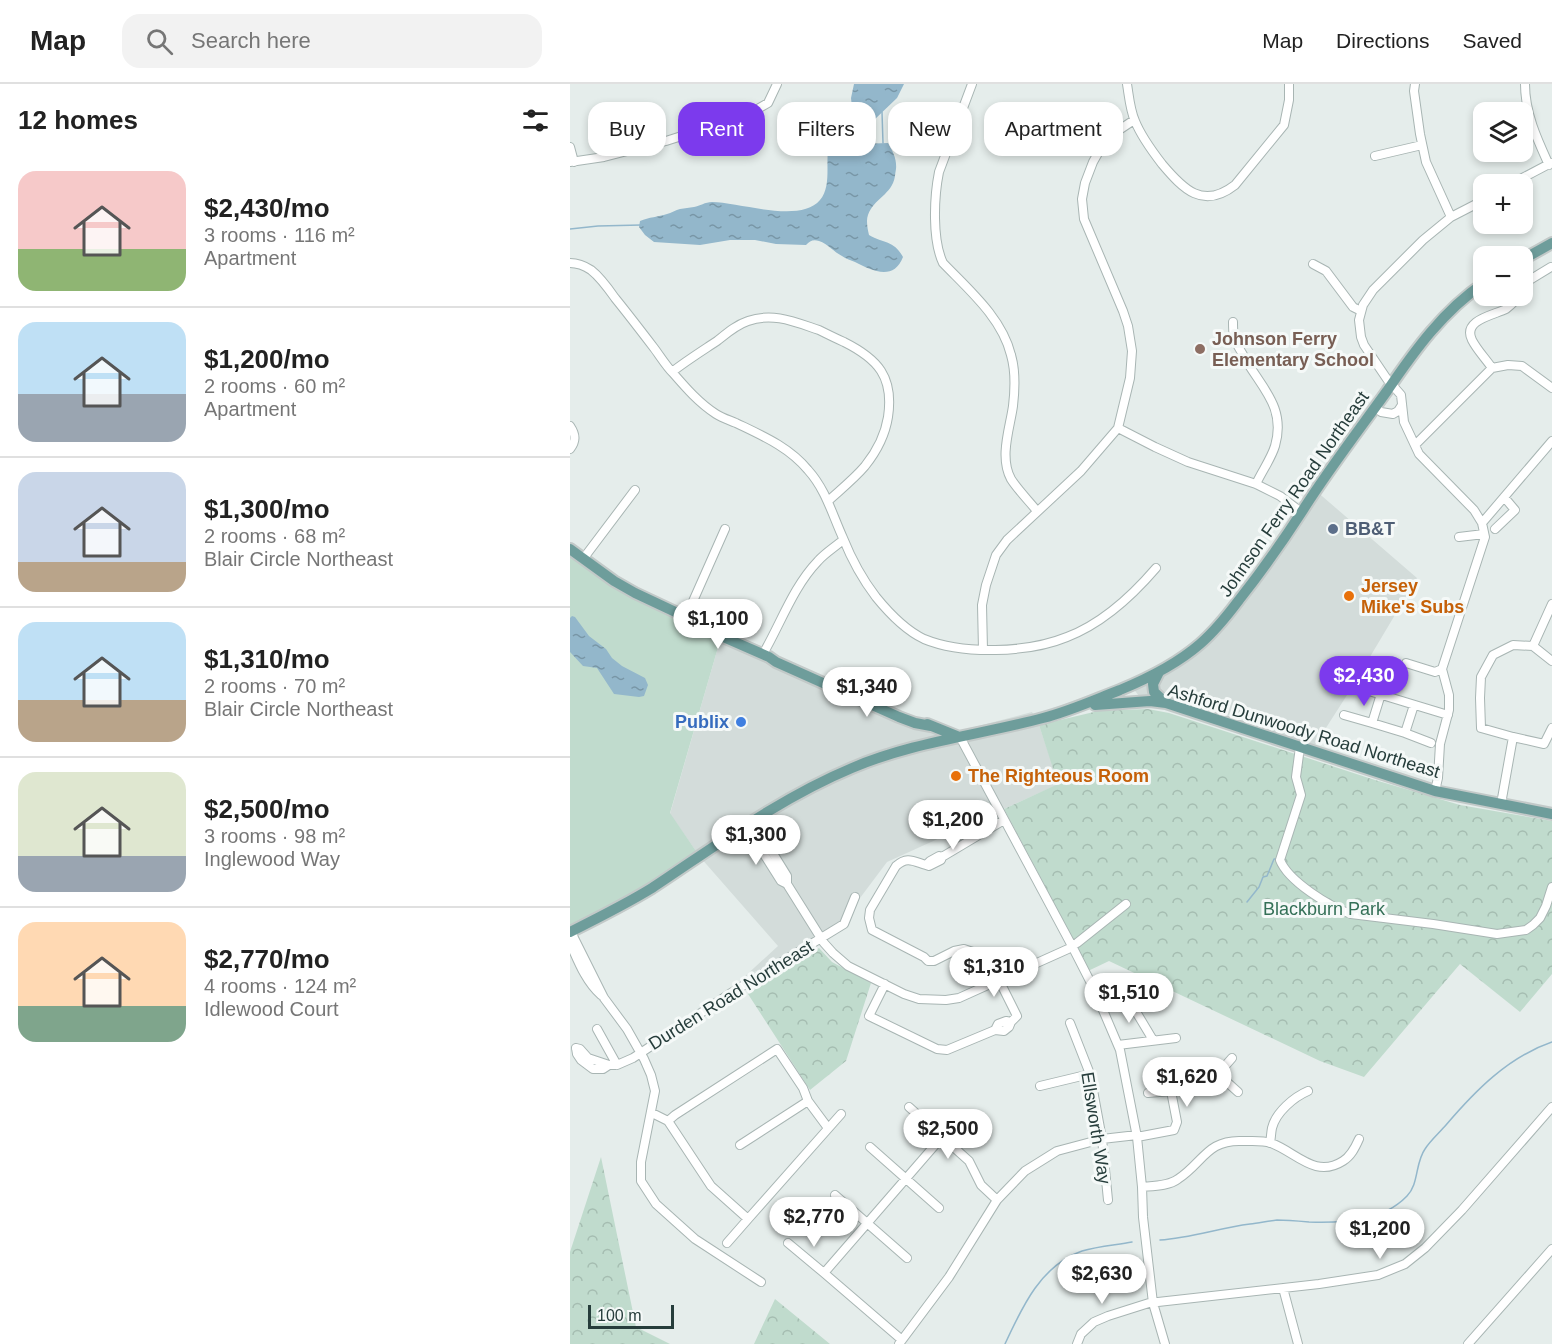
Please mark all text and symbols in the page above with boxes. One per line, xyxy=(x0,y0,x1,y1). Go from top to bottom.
search box xyxy=(122,14,542,68)
text: Map xyxy=(30,25,86,56)
icon: search xyxy=(143,25,176,58)
text: Search here xyxy=(191,28,311,53)
text: Map xyxy=(1262,29,1303,52)
text: Directions xyxy=(1336,29,1429,52)
text: Saved xyxy=(1462,29,1522,52)
chip: Buy xyxy=(588,102,666,156)
chip: Rent xyxy=(678,102,765,156)
chip: Filters xyxy=(777,102,876,156)
chip: New xyxy=(888,102,972,156)
chip: Apartment xyxy=(984,102,1123,156)
map controls xyxy=(1473,102,1533,306)
button: layers xyxy=(1473,102,1533,162)
icon: filters xyxy=(519,104,552,137)
text: 12 homes xyxy=(18,105,138,135)
button: + xyxy=(1473,174,1533,234)
text: $2,430/mo xyxy=(204,193,330,223)
icon: home xyxy=(66,195,138,267)
text: 3 rooms · 116 m² xyxy=(204,224,355,246)
button: − xyxy=(1473,246,1533,306)
text: Apartment xyxy=(204,247,296,269)
place label: Johnson Ferry Elementary School xyxy=(1212,329,1374,370)
marker: Johnson Ferry Elementary School xyxy=(1193,342,1207,356)
text: $1,200/mo xyxy=(204,344,330,374)
icon: home xyxy=(66,346,138,418)
text: 2 rooms · 60 m² xyxy=(204,375,345,397)
street label: Johnson Ferry Road Northeast xyxy=(1215,387,1373,601)
text: Apartment xyxy=(204,398,296,420)
text: $1,300/mo xyxy=(204,494,330,524)
icon: home xyxy=(66,496,138,568)
place label: BB&T xyxy=(1345,519,1395,539)
marker: BB&T xyxy=(1326,522,1340,536)
text: 2 rooms · 68 m² xyxy=(204,525,345,547)
text: Blair Circle Northeast xyxy=(204,548,393,570)
place label: Jersey Mike's Subs xyxy=(1361,576,1464,617)
marker: Jersey Mike's Subs xyxy=(1342,589,1356,603)
pin: $1,100 xyxy=(669,599,767,650)
text: $1,100 xyxy=(687,607,749,629)
text: $1,310/mo xyxy=(204,644,330,674)
icon: home xyxy=(66,646,138,718)
pin: $2,430 xyxy=(1315,656,1413,707)
text: $2,430 xyxy=(1333,664,1395,686)
pin: $1,340 xyxy=(818,667,916,718)
text: 2 rooms · 70 m² xyxy=(204,675,345,697)
text: $1,340 xyxy=(836,675,898,697)
street label: Ashford Dunwoody Road Northeast xyxy=(1166,680,1442,782)
text: Blair Circle Northeast xyxy=(204,698,393,720)
place label: Publix xyxy=(675,712,729,732)
marker: Publix xyxy=(734,715,748,729)
place label: The Righteous Room xyxy=(968,766,1149,786)
marker: The Righteous Room xyxy=(949,769,963,783)
text: $2,500/mo xyxy=(204,794,330,824)
icon: home xyxy=(66,796,138,868)
pin: $1,200 xyxy=(904,800,1002,851)
text: $1,200 xyxy=(922,808,984,830)
pin: $1,300 xyxy=(707,815,805,866)
text: $1,300 xyxy=(725,823,787,845)
text: 3 rooms · 98 m² xyxy=(204,825,345,847)
text: Inglewood Way xyxy=(204,848,340,870)
park label: Blackburn Park xyxy=(1263,899,1386,919)
street label: Durden Road Northeast xyxy=(645,936,817,1054)
text: $2,770/mo xyxy=(204,944,330,974)
icon: home xyxy=(66,946,138,1018)
pin: $1,310 xyxy=(945,947,1043,998)
text: $1,310 xyxy=(963,955,1025,977)
pin: $1,510 xyxy=(1080,973,1178,1024)
text: 4 rooms · 124 m² xyxy=(204,975,356,997)
text: $1,510 xyxy=(1098,981,1160,1003)
text: Idlewood Court xyxy=(204,998,339,1020)
pin: $1,620 xyxy=(1138,1057,1236,1108)
text: $1,620 xyxy=(1156,1065,1218,1087)
street label: Ellsworth Way xyxy=(1077,1070,1115,1186)
pin: $2,500 xyxy=(899,1109,997,1160)
text: $2,500 xyxy=(917,1117,979,1139)
pin: $2,770 xyxy=(765,1197,863,1248)
text: $2,770 xyxy=(783,1205,845,1227)
pin: $1,200 xyxy=(1331,1209,1429,1260)
text: $1,200 xyxy=(1349,1217,1411,1239)
pin: $2,630 xyxy=(1053,1254,1151,1305)
text: $2,630 xyxy=(1071,1262,1133,1284)
scale bar xyxy=(588,1302,674,1330)
text: 100 m xyxy=(597,1307,641,1324)

